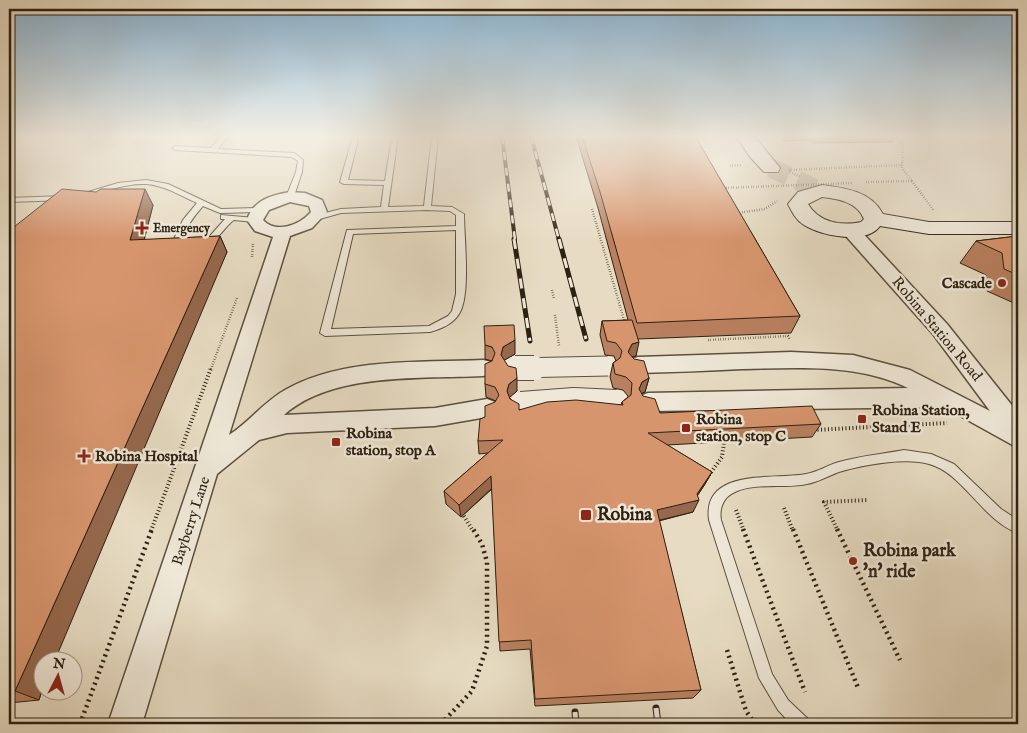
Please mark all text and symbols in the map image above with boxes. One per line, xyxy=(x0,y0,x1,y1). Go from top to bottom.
marker: Emergency xyxy=(135,221,149,235)
place label: Emergency xyxy=(153,221,211,237)
street label: Robina Station Road xyxy=(888,273,987,386)
place label: Cascade xyxy=(942,274,992,293)
marker: Cascade xyxy=(996,277,1008,289)
place label: Robina Station, Stand E xyxy=(872,401,970,437)
place label: Robina station, stop C xyxy=(696,410,786,446)
marker: Robina Station, Stand E xyxy=(856,413,868,425)
marker: Robina station, stop C xyxy=(680,422,692,434)
place label: Robina station, stop A xyxy=(346,424,436,460)
marker: Robina station, stop A xyxy=(330,436,342,448)
place label: Robina Hospital xyxy=(95,447,199,466)
marker: Robina Hospital xyxy=(77,449,91,463)
street label: Bayberry Lane xyxy=(168,474,214,568)
place label: Robina xyxy=(597,504,653,527)
marker: Robina xyxy=(579,508,593,522)
place label: Robina park 'n' ride xyxy=(863,540,957,584)
marker: Robina park 'n' ride xyxy=(847,555,859,567)
north arrow xyxy=(32,650,82,700)
text: N xyxy=(51,654,66,674)

